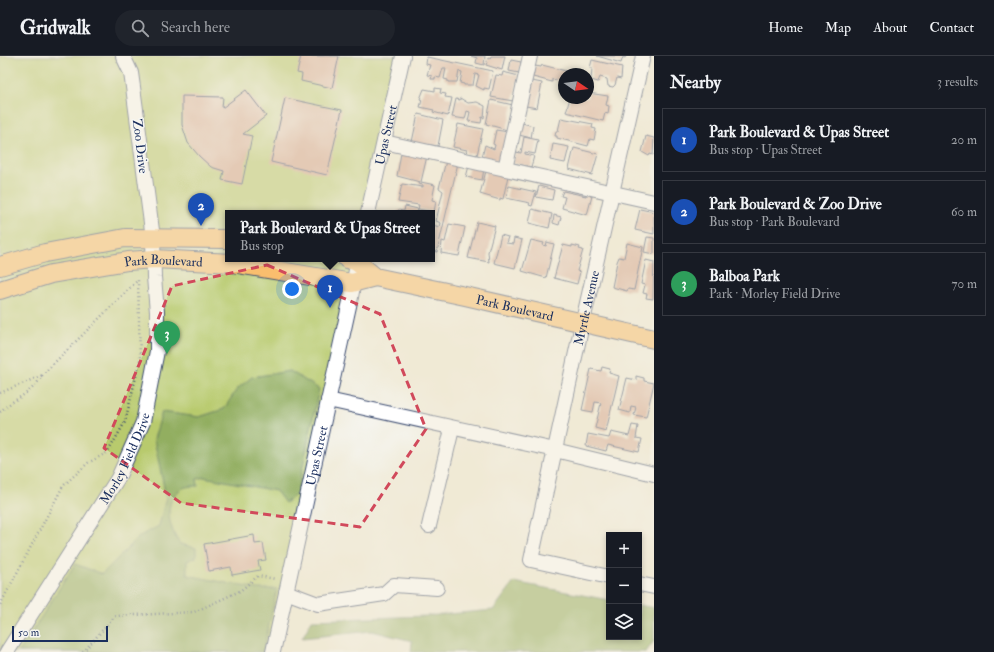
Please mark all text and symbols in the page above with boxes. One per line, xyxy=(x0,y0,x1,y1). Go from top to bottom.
search box xyxy=(115,10,395,46)
text: Gridwalk xyxy=(20,16,91,40)
icon: search xyxy=(129,17,151,39)
text: Search here xyxy=(161,18,230,37)
text: Home xyxy=(768,19,803,36)
text: Map xyxy=(825,19,851,36)
text: About xyxy=(873,19,907,36)
text: Contact xyxy=(929,19,974,36)
north arrow xyxy=(558,68,594,104)
text: Nearby xyxy=(670,72,721,93)
text: 3 results xyxy=(937,74,978,90)
street label: Upas Street xyxy=(372,104,401,167)
street label: Zoo Drive xyxy=(129,118,151,175)
text: Park Boulevard & Upas Street xyxy=(709,123,889,142)
text: 1 xyxy=(682,132,686,148)
text: 20 m xyxy=(951,132,977,148)
text: Bus stop · Upas Street xyxy=(709,142,822,158)
pin: 2 xyxy=(188,193,214,226)
text: Park Boulevard & Zoo Drive xyxy=(709,195,882,214)
text: 2 xyxy=(681,204,687,220)
text: 60 m xyxy=(951,204,977,220)
popup xyxy=(225,210,435,262)
text: Bus stop · Park Boulevard xyxy=(709,214,840,230)
text: Park Boulevard & Upas Street xyxy=(240,219,420,238)
text: Bus stop xyxy=(240,238,284,254)
street label: Park Boulevard xyxy=(123,252,204,271)
text: Balboa Park xyxy=(709,267,780,286)
street label: Myrtle Avenue xyxy=(571,268,603,347)
pin: 1 xyxy=(317,275,343,308)
text: 3 xyxy=(682,276,687,292)
text: 70 m xyxy=(952,276,977,292)
your location xyxy=(282,279,302,299)
text: Park · Morley Field Drive xyxy=(709,286,840,302)
street label: Park Boulevard xyxy=(474,292,555,325)
pin: 3 xyxy=(154,321,180,354)
street label: Morley Field Drive xyxy=(96,411,154,508)
street label: Upas Street xyxy=(303,424,331,487)
map controls xyxy=(606,532,642,640)
button: + xyxy=(606,532,642,568)
button: − xyxy=(606,568,642,604)
button: layers xyxy=(606,604,642,640)
scale bar xyxy=(12,624,108,643)
text: 50 m xyxy=(18,626,39,639)

